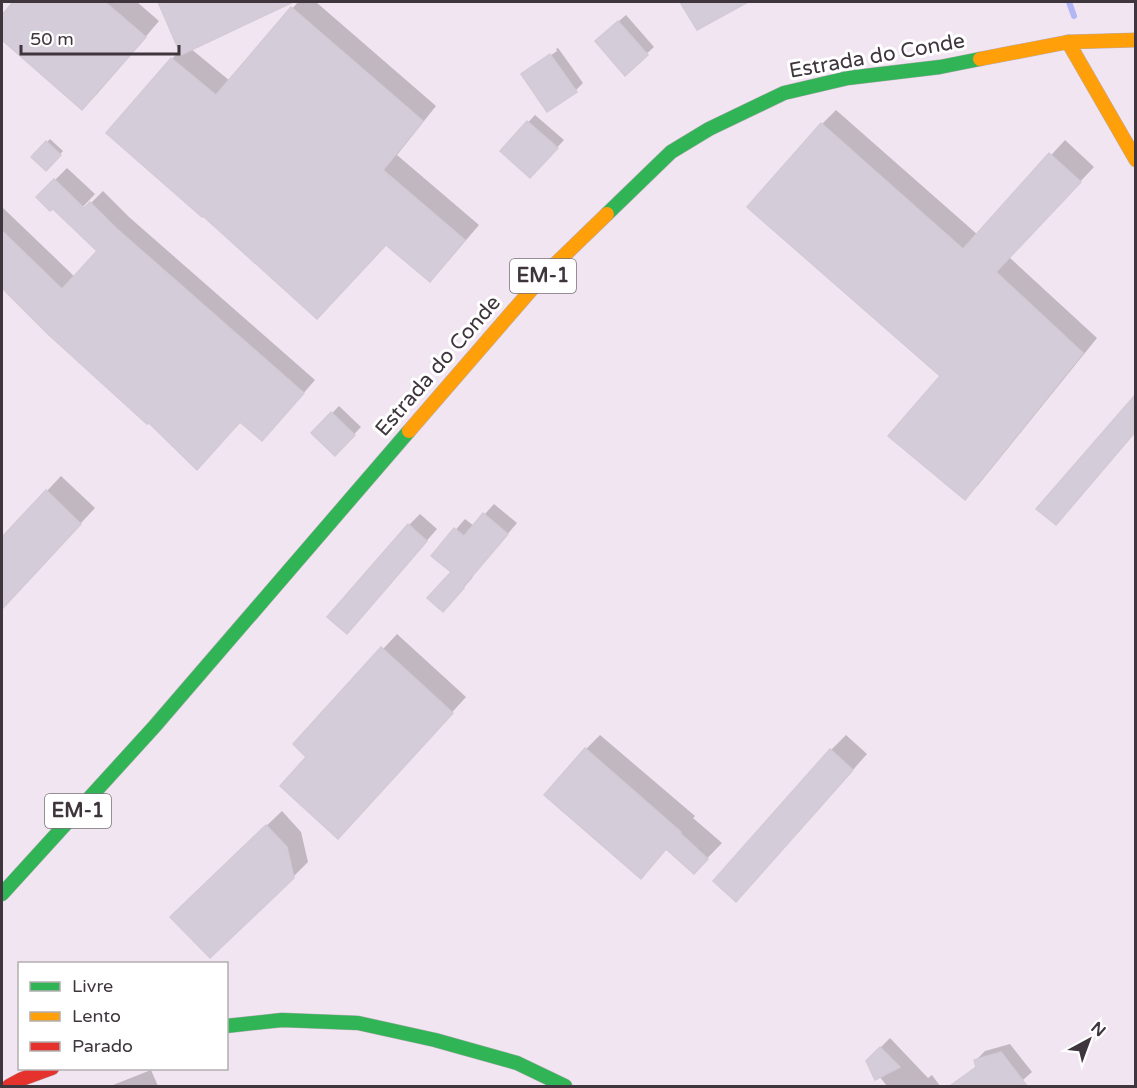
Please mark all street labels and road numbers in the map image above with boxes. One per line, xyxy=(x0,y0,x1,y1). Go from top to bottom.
street label: Estrada do Conde xyxy=(787,28,967,84)
road number: EM-1 xyxy=(510,259,576,293)
street label: Estrada do Conde xyxy=(370,291,506,441)
road number: EM-1 xyxy=(45,794,111,828)

